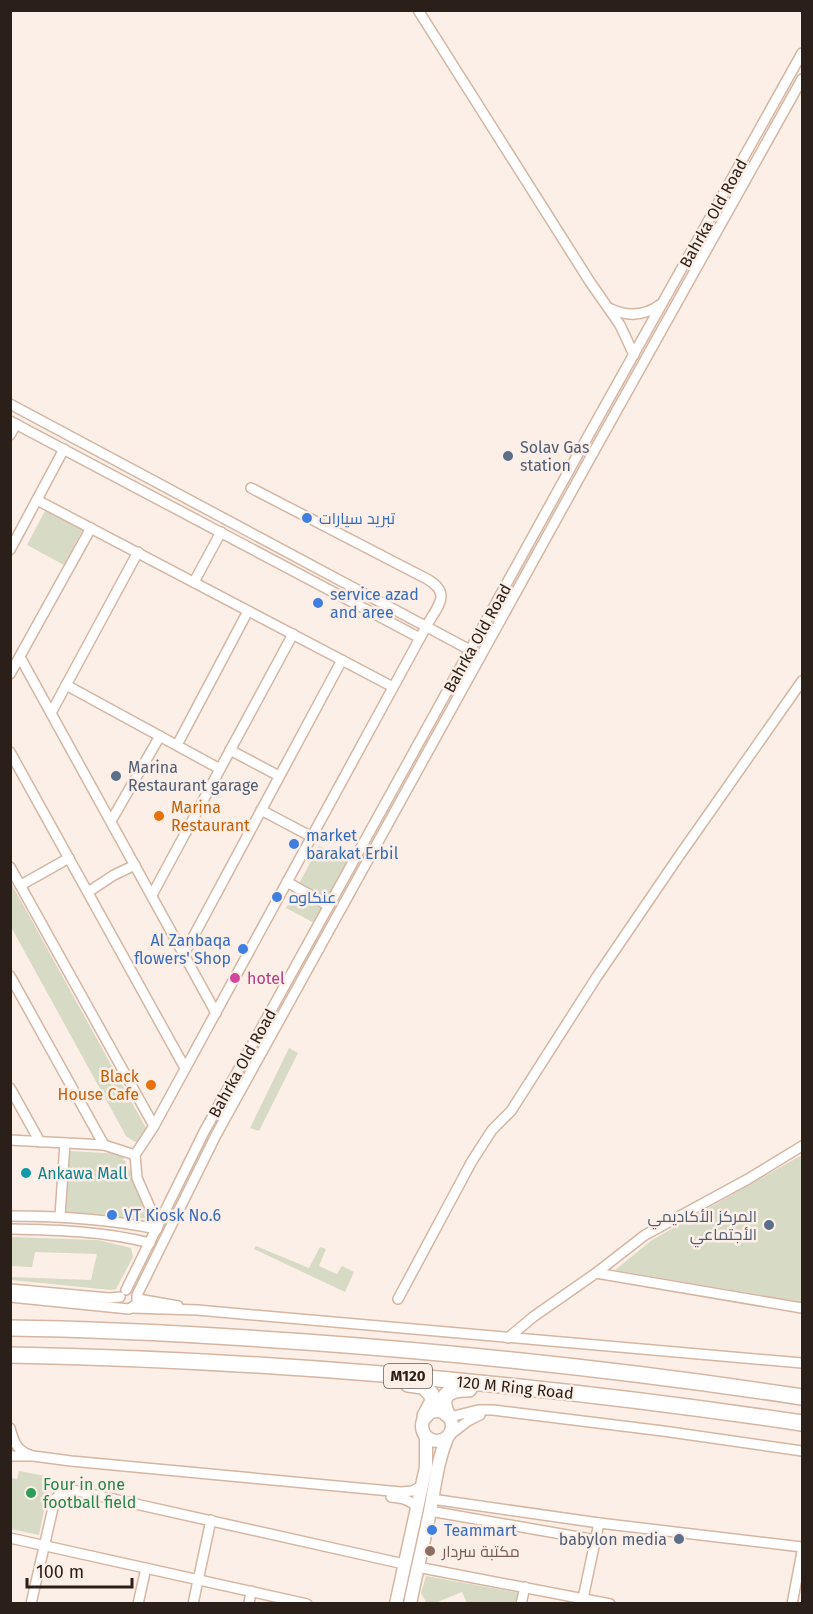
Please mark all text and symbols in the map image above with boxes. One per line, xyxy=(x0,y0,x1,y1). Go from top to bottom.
street label: Bahrka Old Road xyxy=(676,156,751,271)
place label: Solav Gas station xyxy=(520,438,589,475)
marker: Solav Gas station xyxy=(501,449,515,463)
place label: تبريد سيارات xyxy=(319,509,396,528)
marker: تبريد سيارات xyxy=(300,511,314,525)
street label: Bahrka Old Road xyxy=(440,581,515,696)
place label: service azad and aree xyxy=(330,585,419,622)
marker: service azad and aree xyxy=(311,596,325,610)
place label: Marina Restaurant garage xyxy=(128,758,259,795)
marker: Marina Restaurant garage xyxy=(109,769,123,783)
place label: Marina Restaurant xyxy=(171,798,250,835)
marker: Marina Restaurant xyxy=(152,809,166,823)
place label: market barakat Erbil xyxy=(306,826,399,863)
marker: market barakat Erbil xyxy=(287,837,301,851)
place label: عنكاوه xyxy=(289,888,337,907)
marker: عنكاوه xyxy=(270,890,284,904)
place label: Al Zanbaqa flowers' Shop xyxy=(134,931,231,968)
marker: Al Zanbaqa flowers' Shop xyxy=(236,942,250,956)
place label: hotel xyxy=(247,969,285,988)
marker: hotel xyxy=(228,971,242,985)
street label: Bahrka Old Road xyxy=(205,1006,280,1121)
place label: Black House Cafe xyxy=(58,1067,140,1104)
marker: Black House Cafe xyxy=(144,1078,158,1092)
place label: Ankawa Mall xyxy=(38,1164,128,1183)
marker: Ankawa Mall xyxy=(19,1166,33,1180)
place label: VT Kiosk No.6 xyxy=(124,1206,221,1225)
place label: المركز الأكاديمي الأجتماعي xyxy=(647,1207,757,1248)
marker: VT Kiosk No.6 xyxy=(105,1208,119,1222)
marker: المركز الأكاديمي الأجتماعي xyxy=(762,1218,776,1232)
road number: M120 xyxy=(384,1364,432,1388)
street label: 120 M Ring Road xyxy=(455,1372,574,1403)
place label: Four in one football field xyxy=(43,1475,136,1512)
marker: Four in one football field xyxy=(24,1486,38,1500)
place label: Teammart xyxy=(444,1521,517,1540)
marker: Teammart xyxy=(425,1523,439,1537)
place label: babylon media xyxy=(559,1530,667,1549)
marker: babylon media xyxy=(672,1532,686,1546)
place label: مكتبة سردار xyxy=(441,1542,520,1561)
marker: مكتبة سردار xyxy=(423,1544,437,1558)
scale bar xyxy=(27,1551,132,1589)
text: 100 m xyxy=(36,1561,84,1583)

